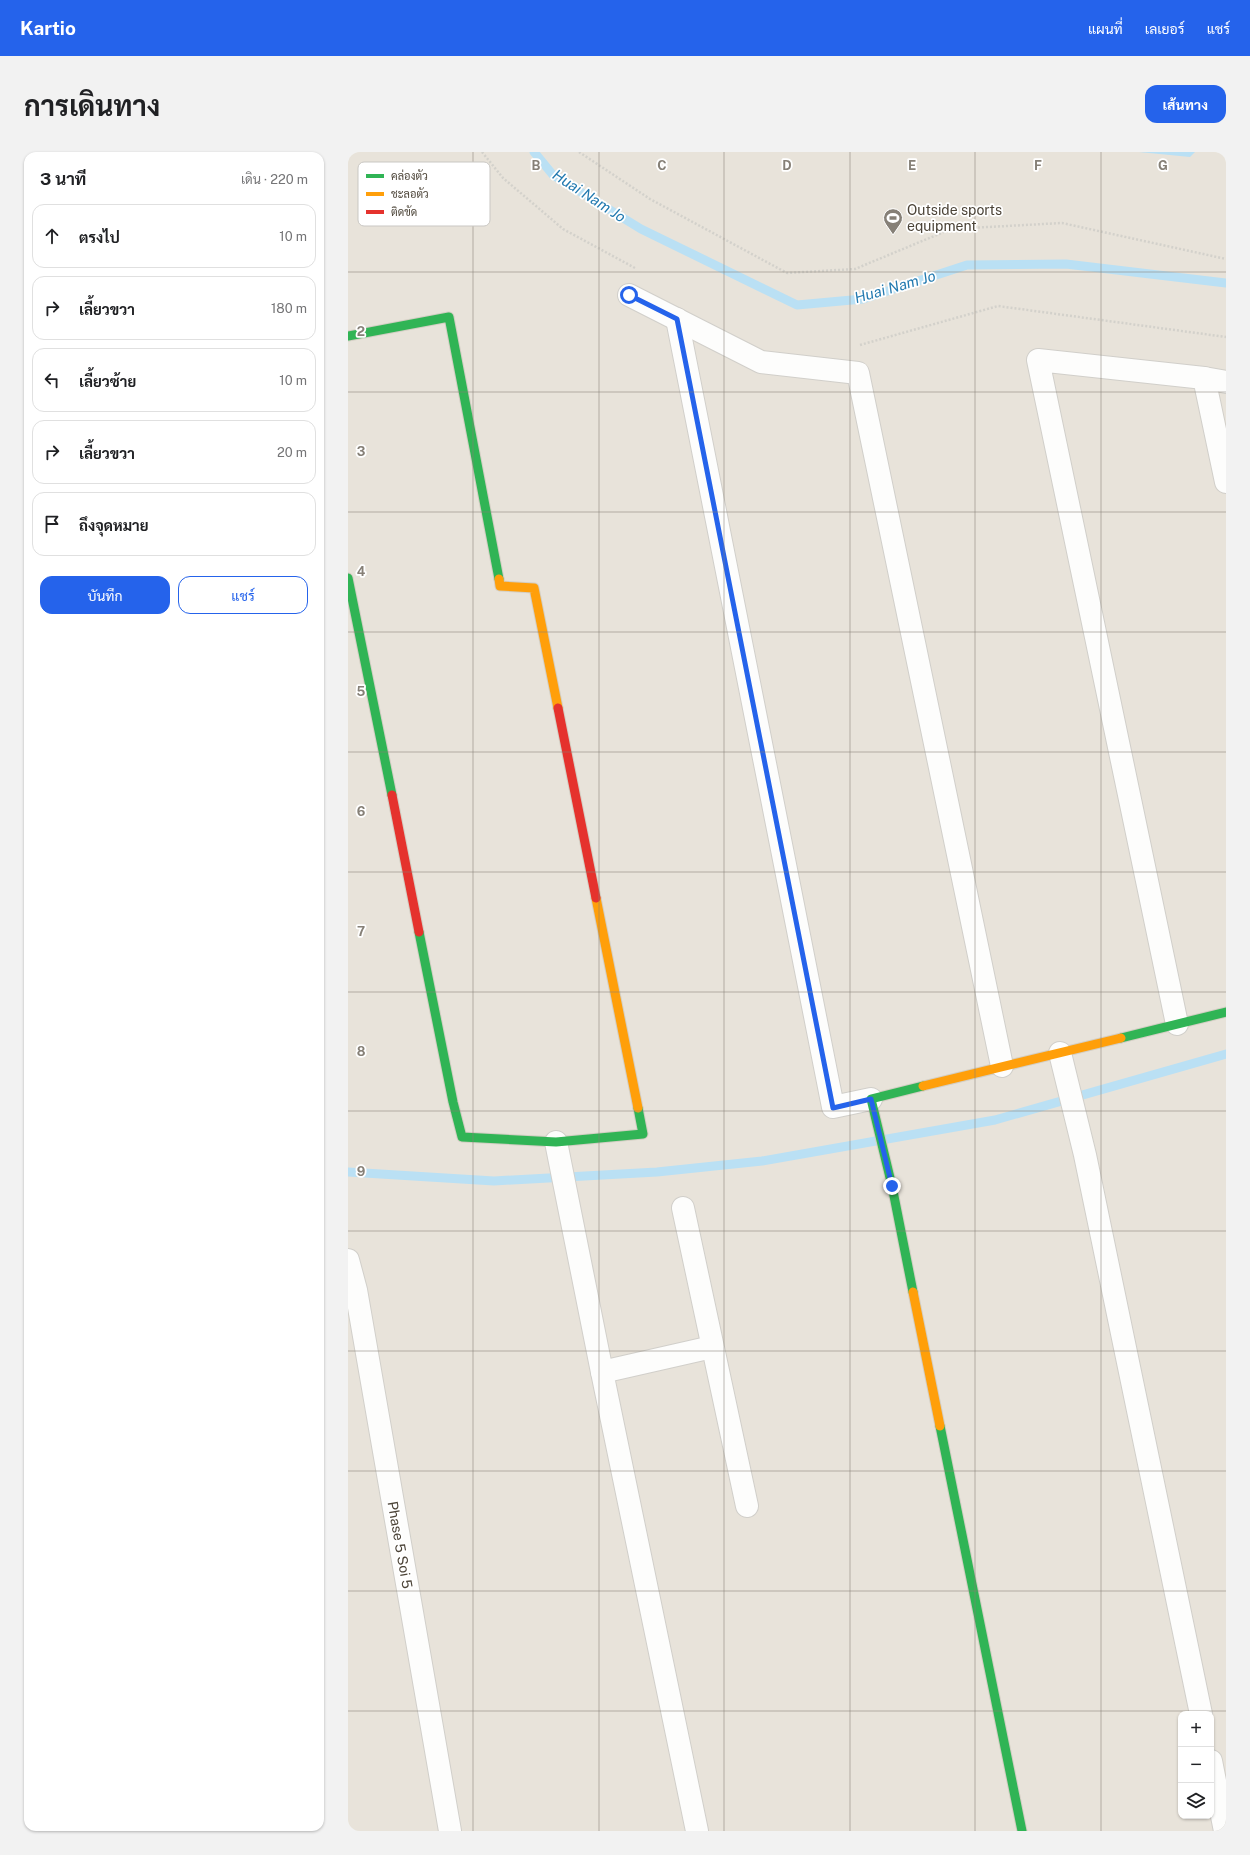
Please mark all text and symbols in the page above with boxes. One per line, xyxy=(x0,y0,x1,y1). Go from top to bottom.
text: Kartio xyxy=(20,17,76,39)
text: แผนที่ xyxy=(1088,21,1123,37)
text: เลเยอร์ xyxy=(1145,21,1185,37)
text: แชร์ xyxy=(1207,21,1230,37)
button: เส้นทาง xyxy=(1145,85,1226,123)
text: การเดินทาง xyxy=(24,89,160,122)
text: B xyxy=(532,158,541,173)
text: C xyxy=(657,158,667,173)
text: D xyxy=(782,158,792,173)
text: E xyxy=(908,158,916,173)
text: F xyxy=(1034,158,1042,173)
text: G xyxy=(1158,158,1168,173)
legend xyxy=(358,162,490,226)
water label: Huai Nam Jo xyxy=(550,166,629,225)
text: 3 นาที xyxy=(40,169,86,189)
text: คล่องตัว xyxy=(391,169,428,182)
text: เดิน · 220 m xyxy=(241,172,308,187)
text: ชะลอตัว xyxy=(391,187,429,200)
place label: Outside sports equipment xyxy=(907,202,1002,234)
text: ติดขัด xyxy=(391,205,417,218)
sports icon: Outside sports equipment xyxy=(882,207,904,235)
icon: ahead xyxy=(41,225,63,247)
text: ตรงไป xyxy=(79,229,120,246)
text: 10 m xyxy=(279,229,307,244)
water label: Huai Nam Jo xyxy=(852,267,937,306)
route start xyxy=(620,286,638,304)
icon: right xyxy=(41,297,63,319)
text: เลี้ยวขวา xyxy=(79,301,135,318)
text: 180 m xyxy=(271,301,307,316)
text: 2 xyxy=(357,324,365,339)
icon: left xyxy=(41,369,63,391)
text: เลี้ยวซ้าย xyxy=(79,373,136,390)
text: 10 m xyxy=(279,373,307,388)
icon: right xyxy=(41,441,63,463)
text: 3 xyxy=(357,444,366,459)
text: เลี้ยวขวา xyxy=(79,445,135,462)
text: 20 m xyxy=(277,445,307,460)
icon: arrive xyxy=(41,513,63,535)
text: ถึงจุดหมาย xyxy=(79,517,149,534)
text: 4 xyxy=(357,564,366,579)
button: บันทึก xyxy=(40,576,170,614)
button: แชร์ xyxy=(178,576,308,614)
text: 5 xyxy=(357,684,366,699)
text: 6 xyxy=(357,804,366,819)
text: 7 xyxy=(357,924,365,939)
text: 8 xyxy=(357,1044,366,1059)
text: 9 xyxy=(357,1164,365,1179)
route end xyxy=(883,1177,901,1195)
street label: Phase 5 Soi 5 xyxy=(384,1500,416,1590)
map controls xyxy=(1178,1711,1214,1819)
button: + xyxy=(1178,1711,1214,1747)
button: − xyxy=(1178,1747,1214,1783)
button: layers xyxy=(1178,1783,1214,1819)

